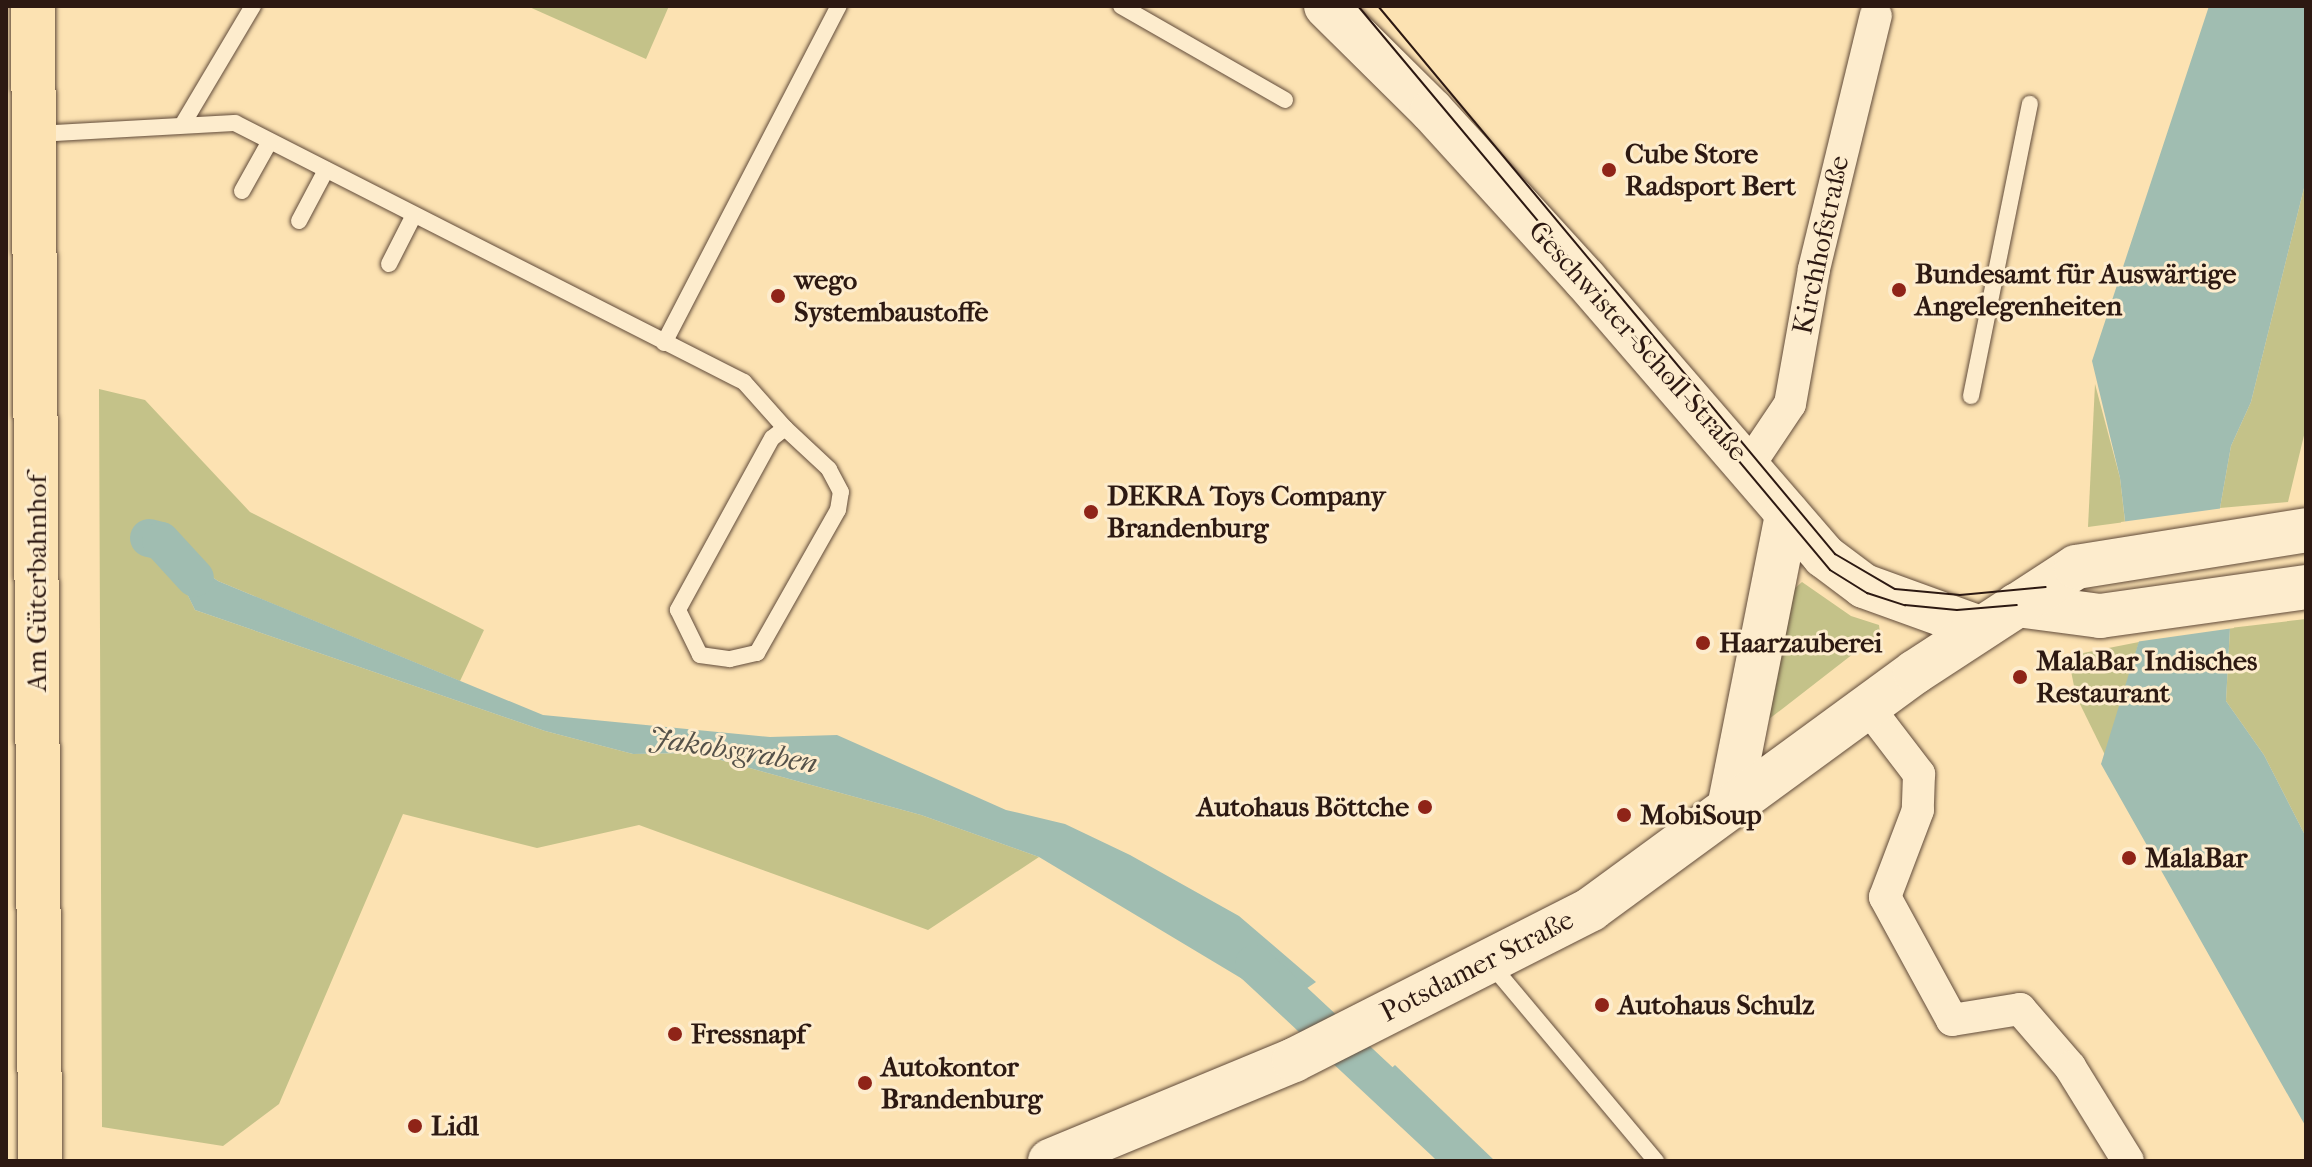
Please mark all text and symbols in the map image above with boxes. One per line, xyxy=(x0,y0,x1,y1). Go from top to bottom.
place label: Cube Store Radsport Bert xyxy=(1625,137,1796,203)
street label: Kirchhofstraße xyxy=(1786,153,1856,337)
marker: Cube Store Radsport Bert xyxy=(1600,161,1618,179)
street label: Geschwister-Scholl-Straße xyxy=(1521,214,1755,468)
place label: Bundesamt für Auswärtige Angelegenheiten xyxy=(1915,257,2236,323)
place label: wego Systembaustoffe xyxy=(794,263,988,329)
marker: Bundesamt für Auswärtige Angelegenheiten xyxy=(1890,281,1908,299)
marker: wego Systembaustoffe xyxy=(769,287,787,305)
street label: Am Güterbahnhof xyxy=(20,474,54,692)
place label: DEKRA Toys Company Brandenburg xyxy=(1107,479,1385,545)
marker: DEKRA Toys Company Brandenburg xyxy=(1082,503,1100,521)
place label: Haarzauberei xyxy=(1719,626,1882,660)
marker: Haarzauberei xyxy=(1694,634,1712,652)
place label: MalaBar Indisches Restaurant xyxy=(2036,644,2257,710)
marker: MalaBar Indisches Restaurant xyxy=(2011,668,2029,686)
water label: Jakobsgraben xyxy=(646,720,820,782)
place label: Autohaus Böttche xyxy=(1197,790,1409,824)
marker: Autohaus Böttche xyxy=(1416,798,1434,816)
place label: MobiSoup xyxy=(1640,798,1762,832)
marker: MobiSoup xyxy=(1615,806,1633,824)
place label: MalaBar xyxy=(2145,841,2247,875)
marker: MalaBar xyxy=(2120,849,2138,867)
street label: Potsdamer Straße xyxy=(1375,903,1579,1029)
place label: Autohaus Schulz xyxy=(1618,988,1814,1022)
marker: Autohaus Schulz xyxy=(1593,996,1611,1014)
place label: Fressnapf xyxy=(691,1017,806,1051)
marker: Fressnapf xyxy=(666,1025,684,1043)
place label: Autokontor Brandenburg xyxy=(881,1050,1042,1116)
marker: Autokontor Brandenburg xyxy=(856,1074,874,1092)
place label: Lidl xyxy=(431,1109,479,1143)
marker: Lidl xyxy=(406,1117,424,1135)

